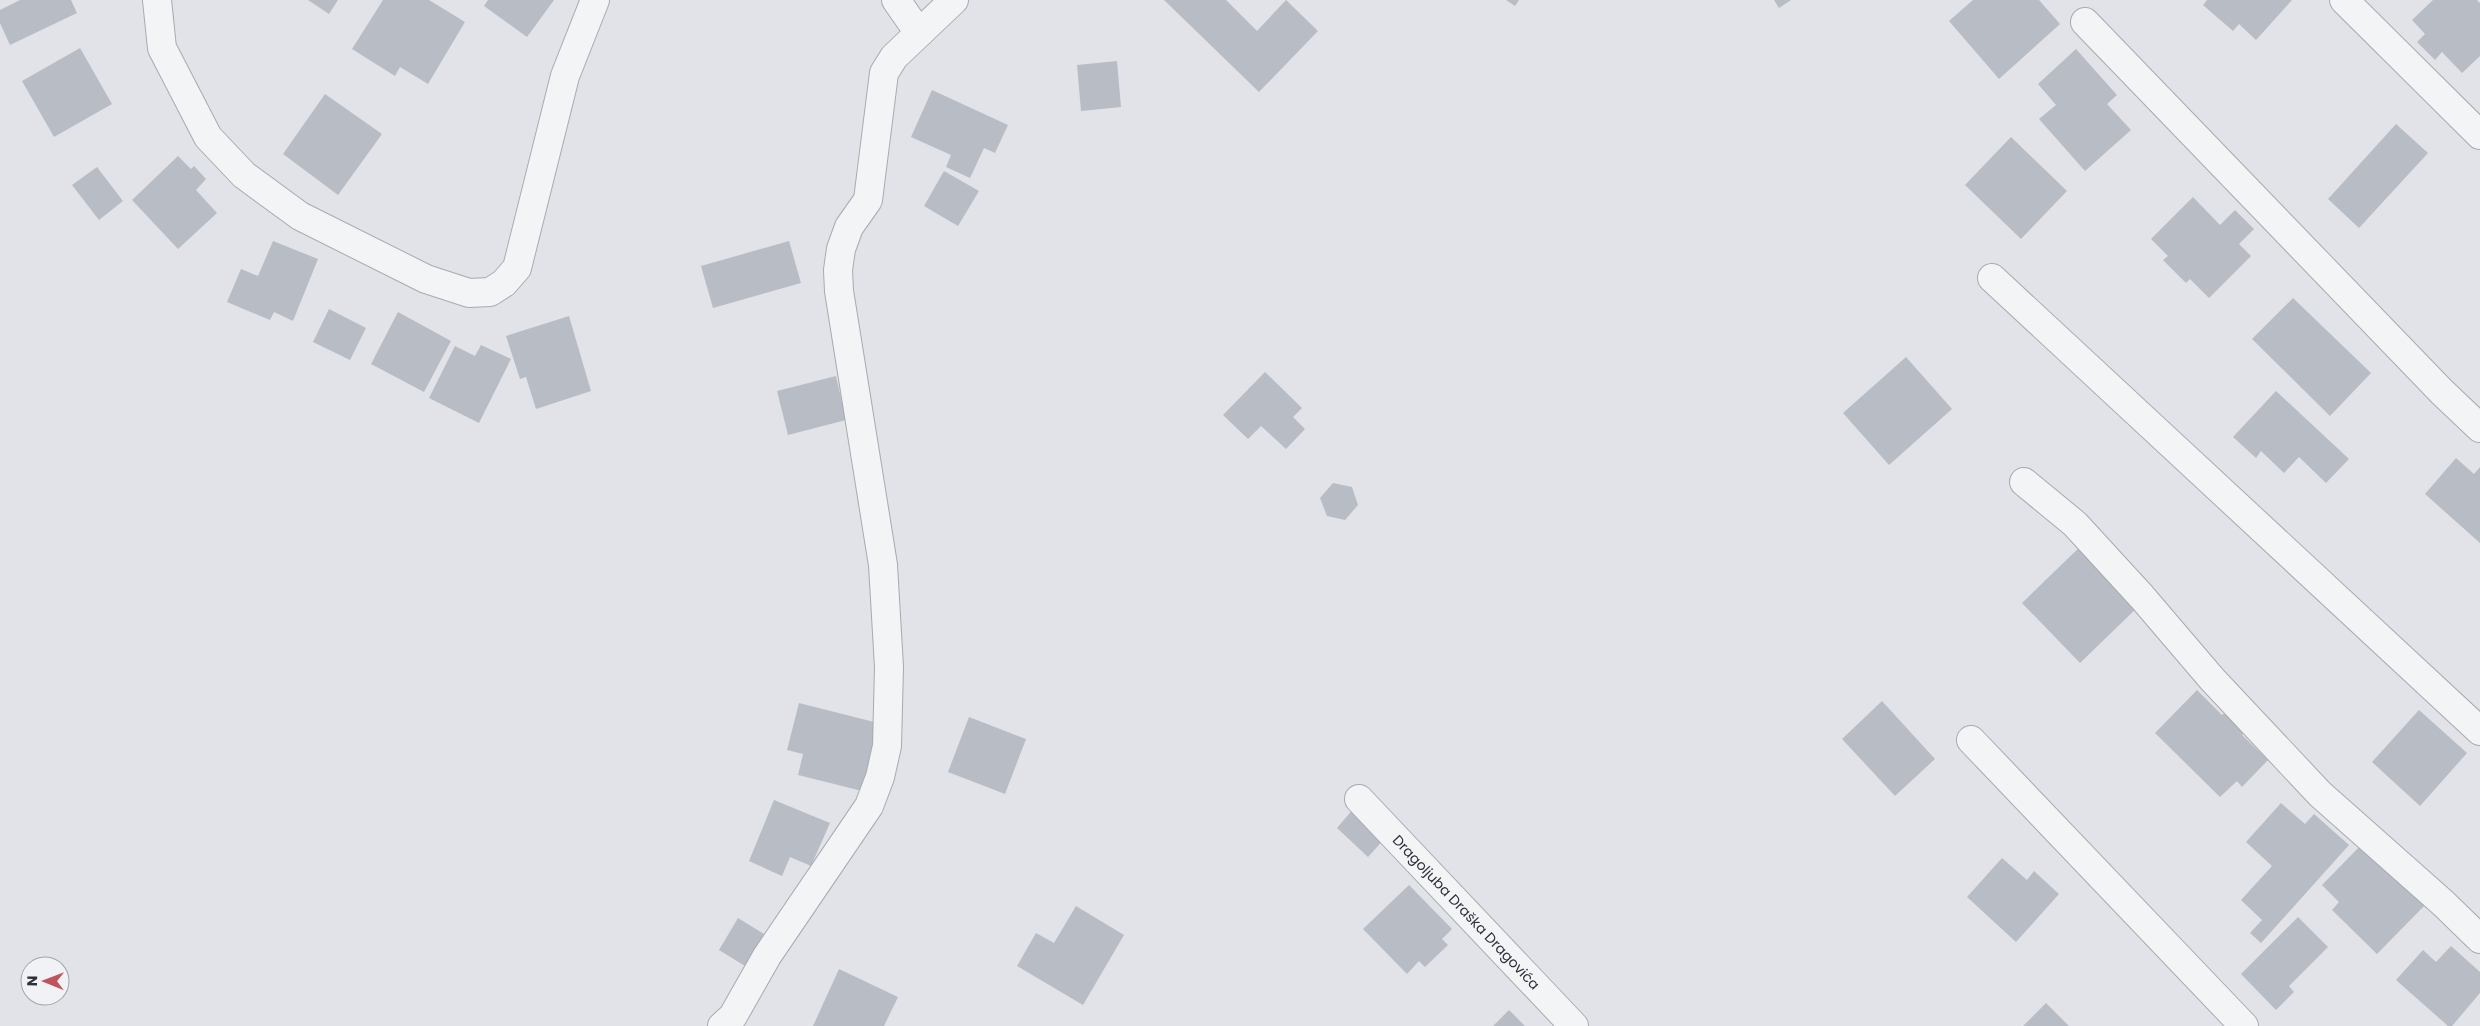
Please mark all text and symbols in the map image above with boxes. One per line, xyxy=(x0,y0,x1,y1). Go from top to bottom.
street label: Dragoljuba Draška Dragovića xyxy=(1388,830,1544,994)
north arrow xyxy=(20,956,70,1006)
text: N xyxy=(22,975,42,986)

